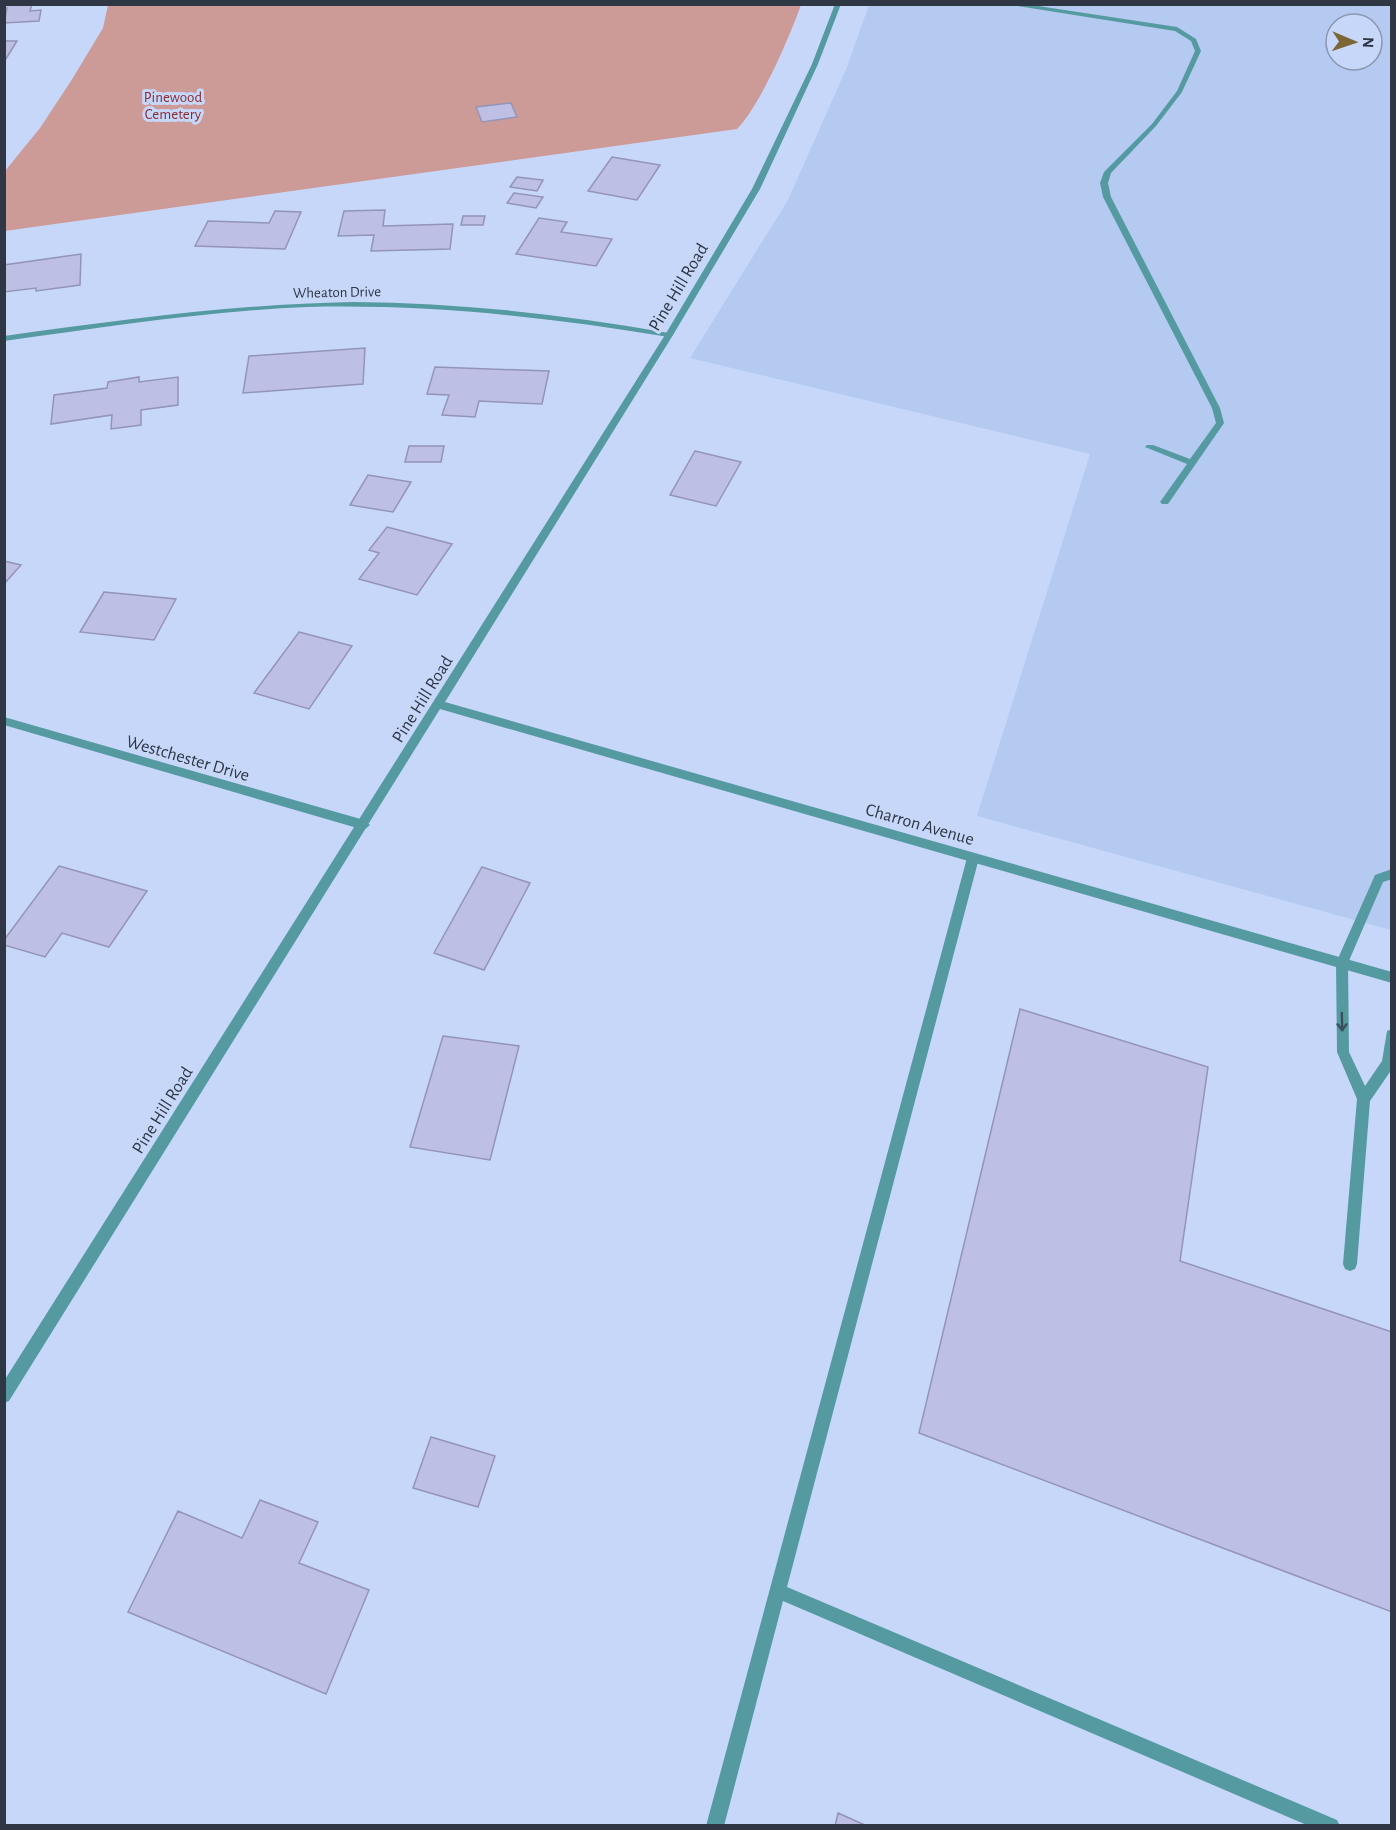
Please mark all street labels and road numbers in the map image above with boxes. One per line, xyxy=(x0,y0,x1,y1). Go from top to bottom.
street label: Pine Hill Road xyxy=(646,241,712,334)
street label: Wheaton Drive xyxy=(293,284,381,301)
street label: Pine Hill Road xyxy=(389,653,457,746)
street label: Westchester Drive xyxy=(124,733,251,785)
street label: Charron Avenue xyxy=(863,801,976,849)
street label: Pine Hill Road xyxy=(129,1064,197,1157)

